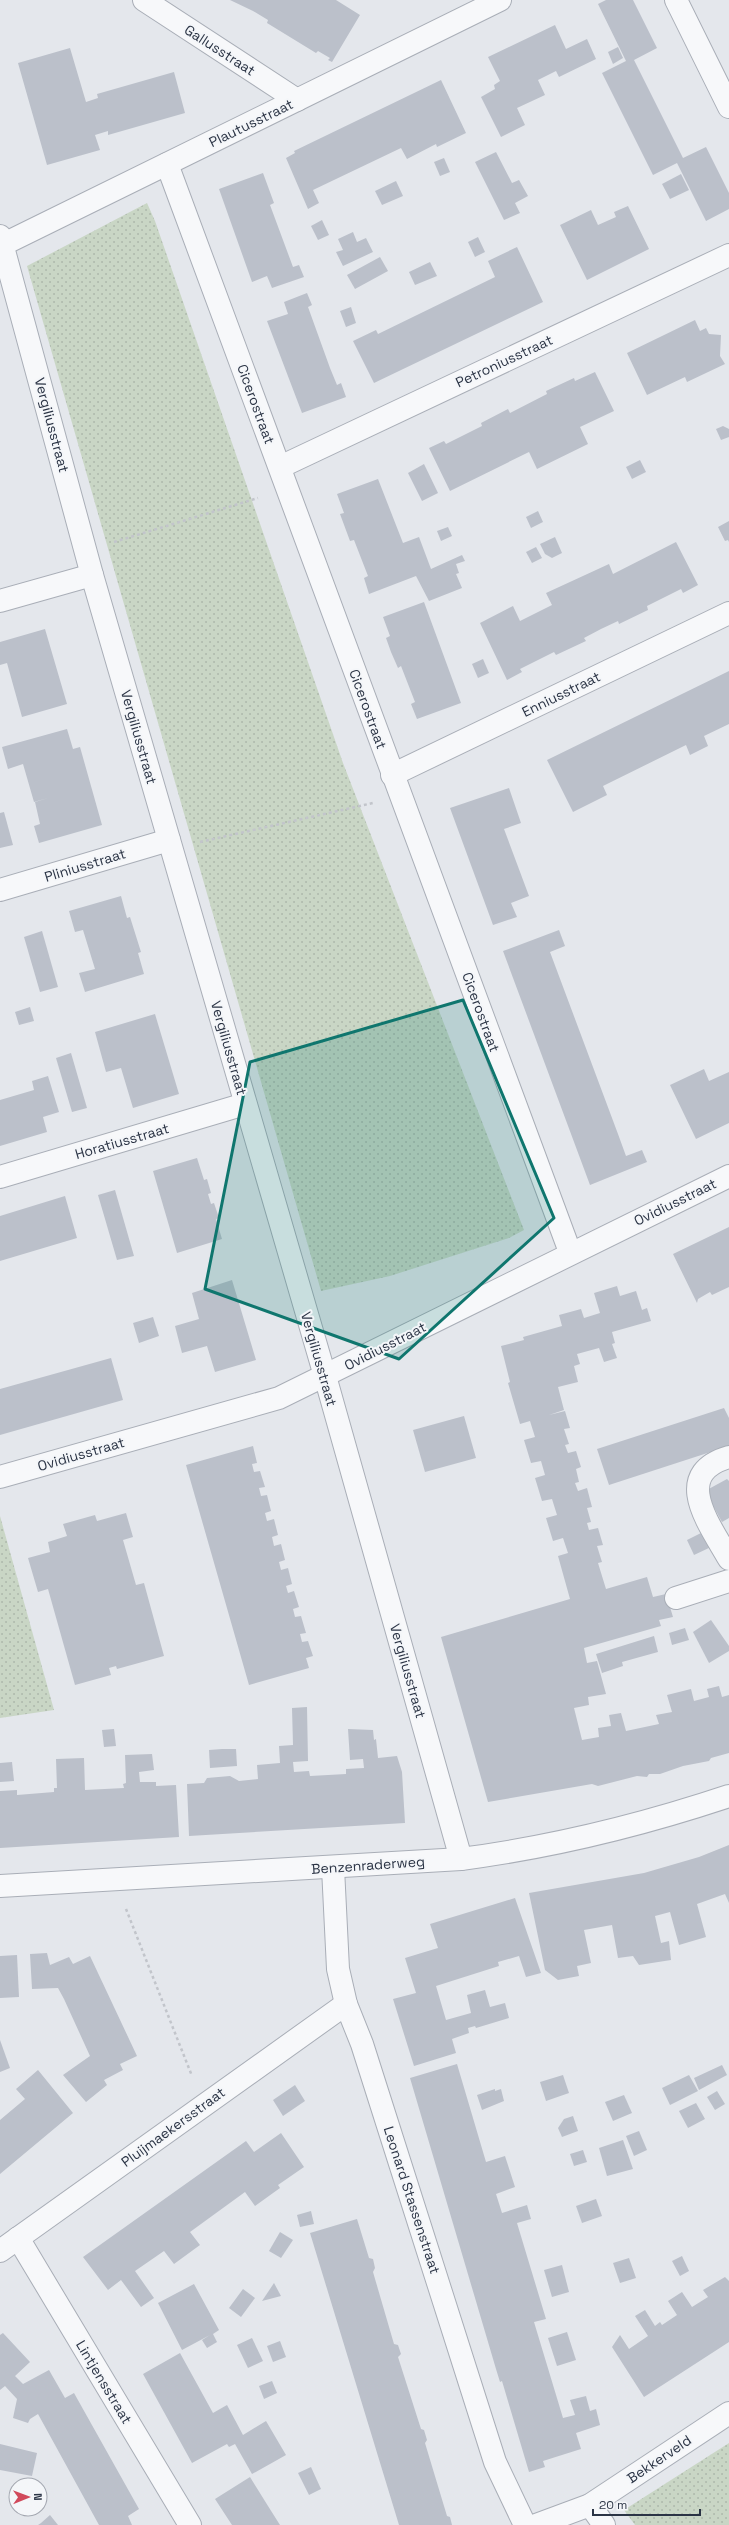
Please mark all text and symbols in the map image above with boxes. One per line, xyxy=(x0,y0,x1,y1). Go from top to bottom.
street label: Gallusstraat xyxy=(181,20,259,80)
street label: Plautusstraat xyxy=(206,95,296,151)
street label: Petroniusstraat xyxy=(453,331,555,391)
street label: Cicerostraat xyxy=(233,362,279,446)
street label: Vergiliusstraat xyxy=(31,376,73,474)
street label: Cicerostraat xyxy=(345,667,391,751)
street label: Enniusstraat xyxy=(519,667,603,721)
street label: Vergiliusstraat xyxy=(117,688,161,786)
street label: Pliniusstraat xyxy=(42,844,128,886)
street label: Cicerostraat xyxy=(458,970,504,1054)
street label: Vergiliusstraat xyxy=(207,999,251,1097)
street label: Horatiusstraat xyxy=(73,1119,171,1163)
street label: Ovidiusstraat xyxy=(631,1174,719,1230)
street label: Vergiliusstraat xyxy=(297,1310,341,1408)
street label: Ovidiusstraat xyxy=(341,1318,429,1374)
street label: Ovidiusstraat xyxy=(35,1433,127,1475)
street label: Vergiliusstraat xyxy=(386,1622,430,1720)
street label: Benzenraderweg xyxy=(311,1852,425,1878)
street label: Pluijmaekersstraat xyxy=(117,2083,229,2171)
street label: Leonard Stassenstraat xyxy=(380,2124,444,2276)
street label: Lintjensstraat xyxy=(72,2337,136,2427)
street label: Bekkerveld xyxy=(623,2431,695,2487)
north arrow xyxy=(8,2477,48,2517)
scale bar xyxy=(593,2491,700,2517)
text: N xyxy=(31,2493,45,2501)
text: 20 m xyxy=(599,2497,627,2513)

